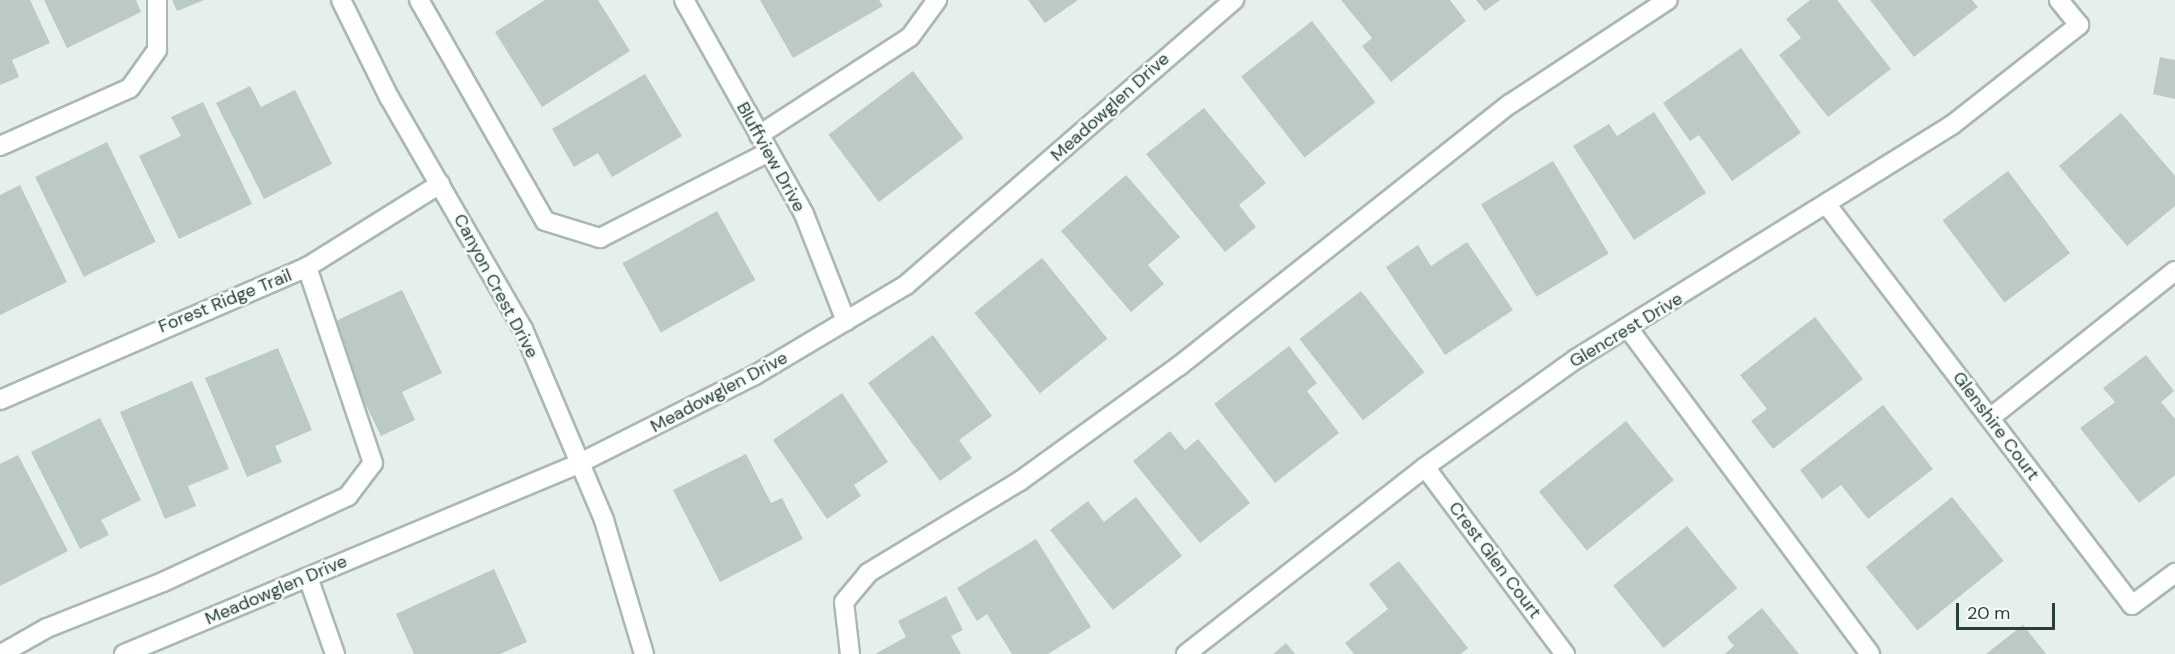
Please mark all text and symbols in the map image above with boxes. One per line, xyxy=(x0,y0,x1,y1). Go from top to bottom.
street label: Meadowglen Drive xyxy=(1046,48,1174,166)
street label: Bluffview Drive xyxy=(732,98,810,216)
street label: Canyon Crest Drive xyxy=(449,210,543,362)
street label: Forest Ridge Trail xyxy=(155,264,295,338)
street label: Glencrest Drive xyxy=(1566,288,1686,372)
street label: Meadowglen Drive xyxy=(647,347,791,437)
street label: Glenshire Court xyxy=(1948,367,2044,485)
street label: Crest Glen Court xyxy=(1444,497,1546,623)
street label: Meadowglen Drive xyxy=(202,550,350,630)
scale bar xyxy=(1959,591,2058,629)
text: 20 m xyxy=(1967,601,2010,625)

